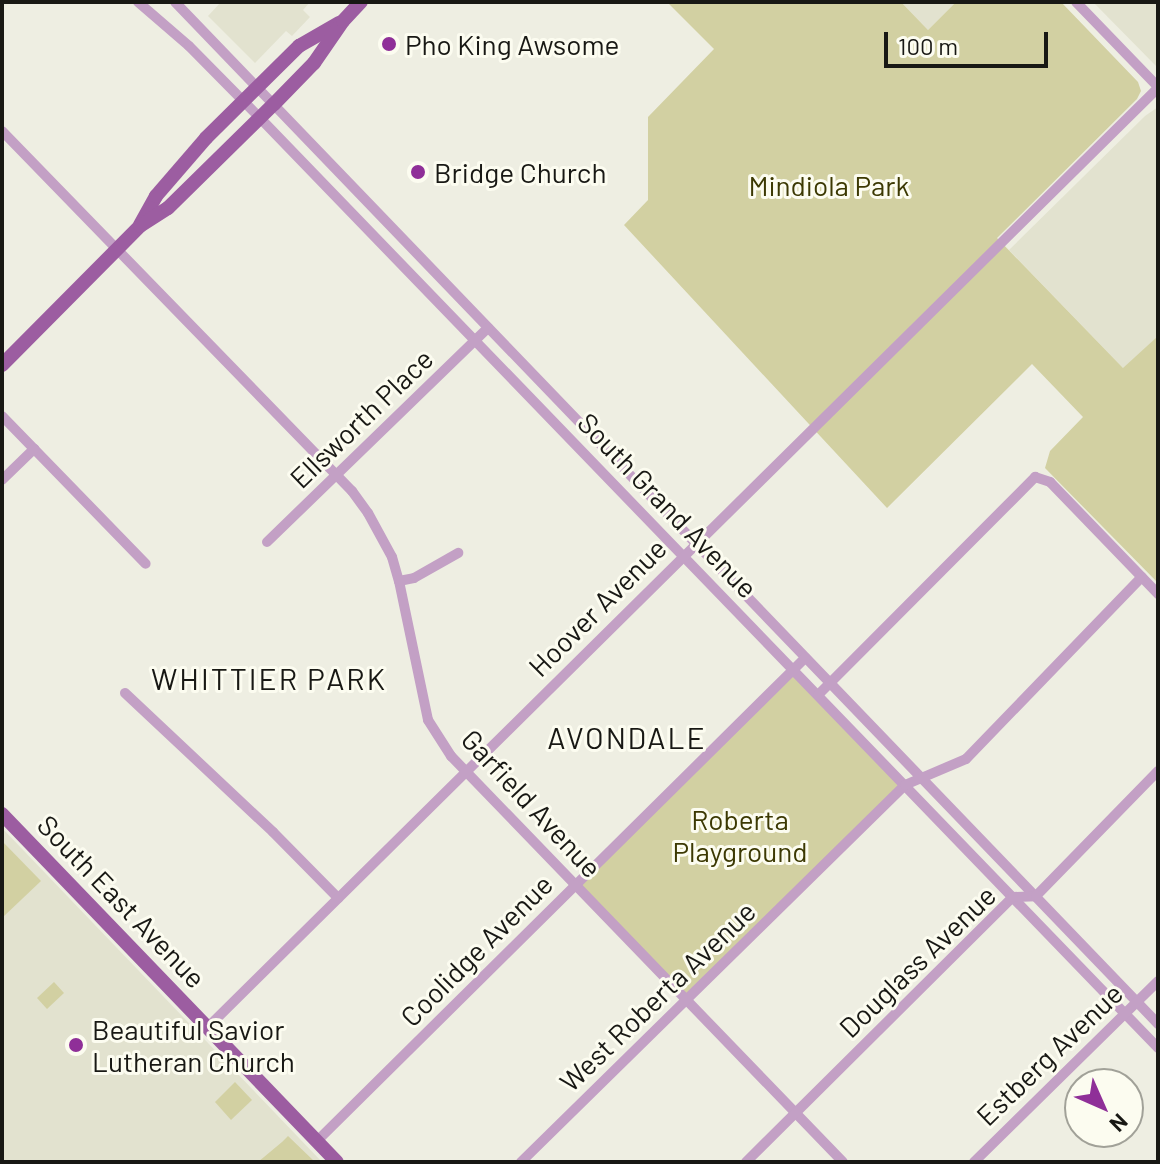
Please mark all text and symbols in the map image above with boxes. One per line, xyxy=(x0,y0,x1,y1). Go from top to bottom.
scale bar xyxy=(888,16,1052,66)
place label: Pho King Awsome xyxy=(405,27,619,61)
text: 100 m xyxy=(898,31,958,60)
marker: Pho King Awsome xyxy=(380,35,398,53)
place label: Bridge Church xyxy=(434,155,606,189)
marker: Bridge Church xyxy=(409,163,427,181)
park label: Mindiola Park xyxy=(748,168,910,202)
street label: Ellsworth Place xyxy=(283,341,439,495)
street label: South Grand Avenue xyxy=(571,406,765,604)
street label: Hoover Avenue xyxy=(521,531,673,683)
district label: WHITTIER PARK xyxy=(151,660,387,696)
district label: AVONDALE xyxy=(547,719,707,755)
street label: Garfield Avenue xyxy=(455,722,609,884)
park label: Roberta Playground xyxy=(673,802,807,868)
street label: South East Avenue xyxy=(31,808,213,994)
street label: Coolidge Avenue xyxy=(393,867,559,1033)
street label: Douglass Avenue xyxy=(832,878,1002,1044)
street label: West Roberta Avenue xyxy=(552,894,762,1098)
street label: Estberg Avenue xyxy=(969,976,1129,1132)
place label: Beautiful Savior Lutheran Church xyxy=(92,1012,295,1078)
marker: Beautiful Savior Lutheran Church xyxy=(67,1036,85,1054)
north arrow xyxy=(1064,1068,1144,1148)
text: N xyxy=(1105,1109,1134,1138)

